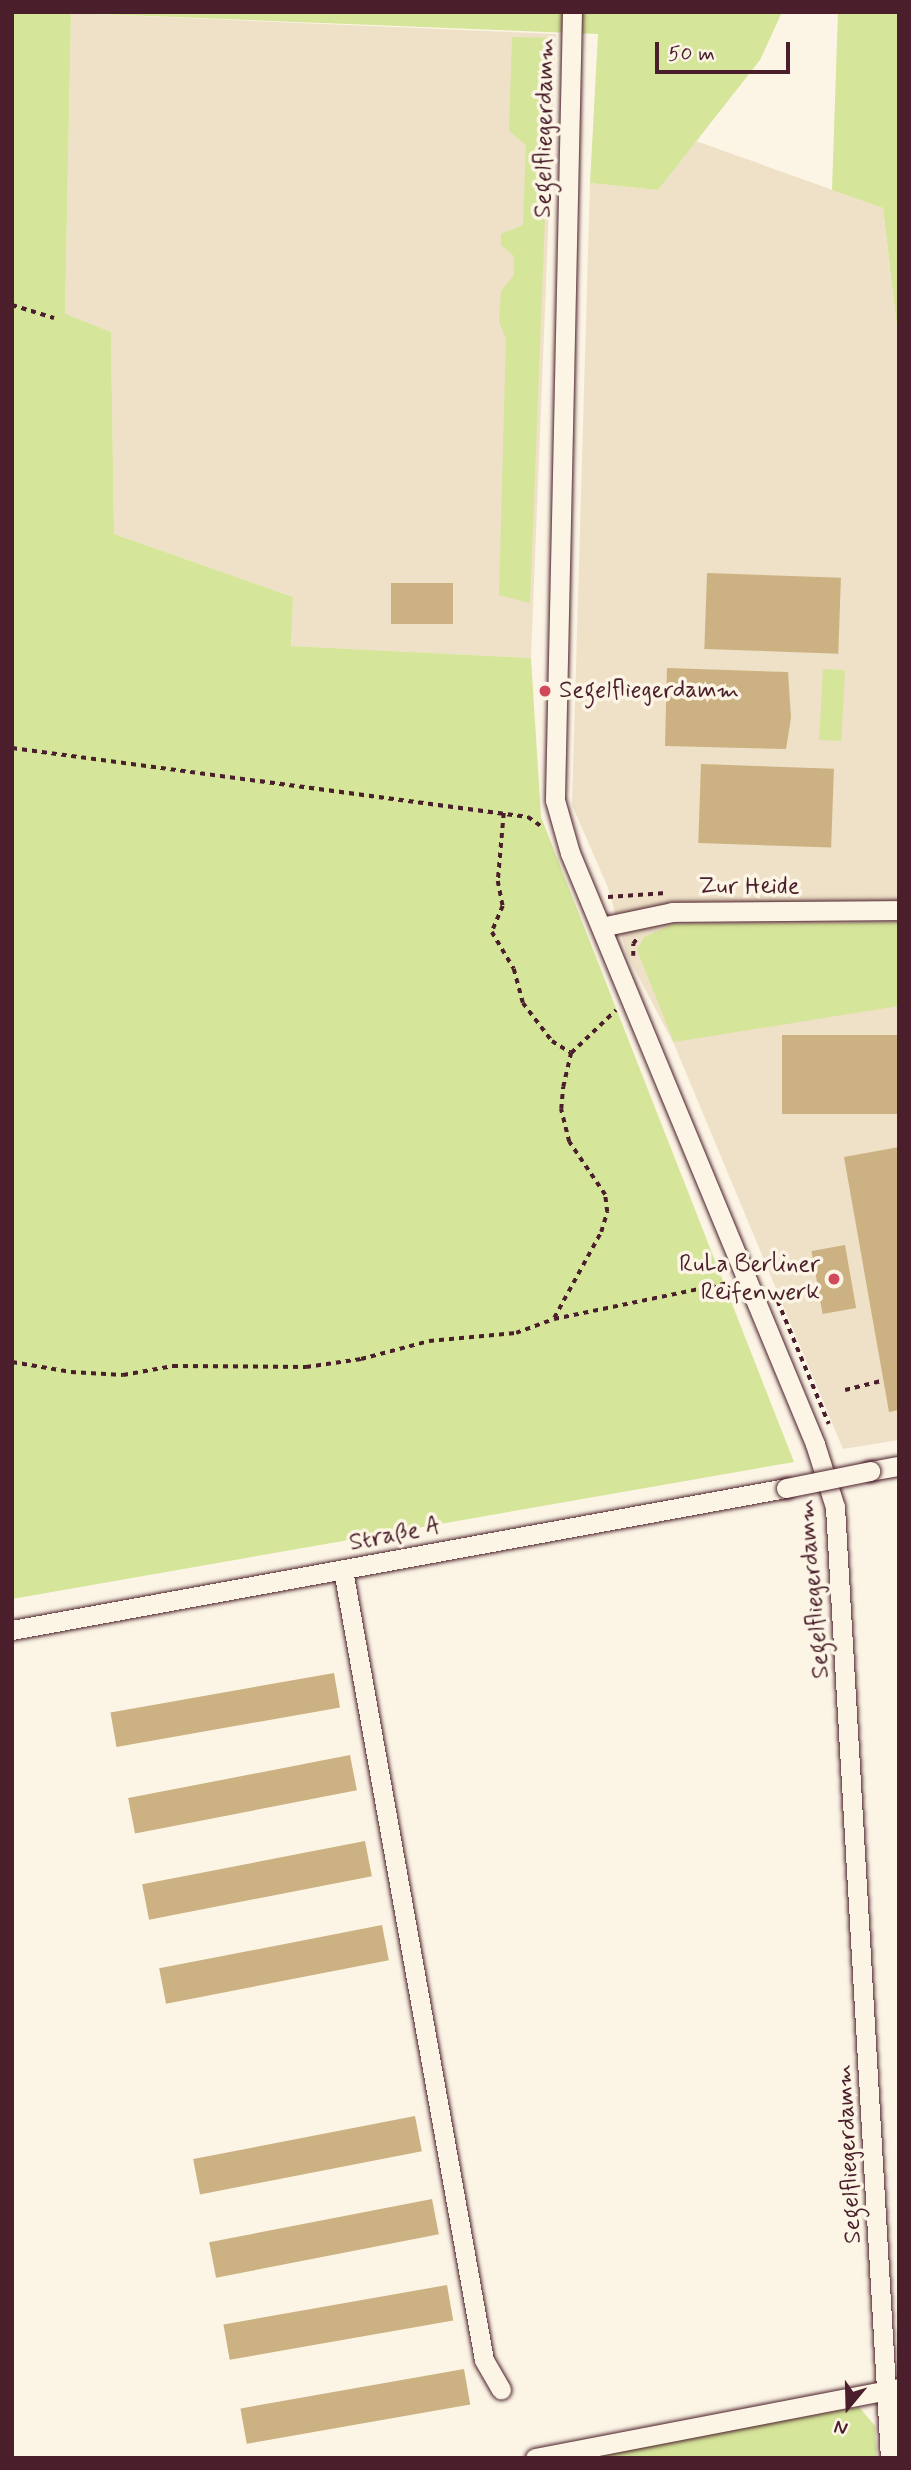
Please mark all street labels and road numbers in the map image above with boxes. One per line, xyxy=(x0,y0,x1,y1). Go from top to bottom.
street label: Segelfliegerdamm xyxy=(529,38,561,218)
street label: Zur Heide xyxy=(698,873,800,901)
street label: Segelfliegerdamm xyxy=(792,1498,836,1680)
street label: Straße A xyxy=(347,1512,443,1558)
street label: Segelfliegerdamm xyxy=(830,2063,868,2245)

